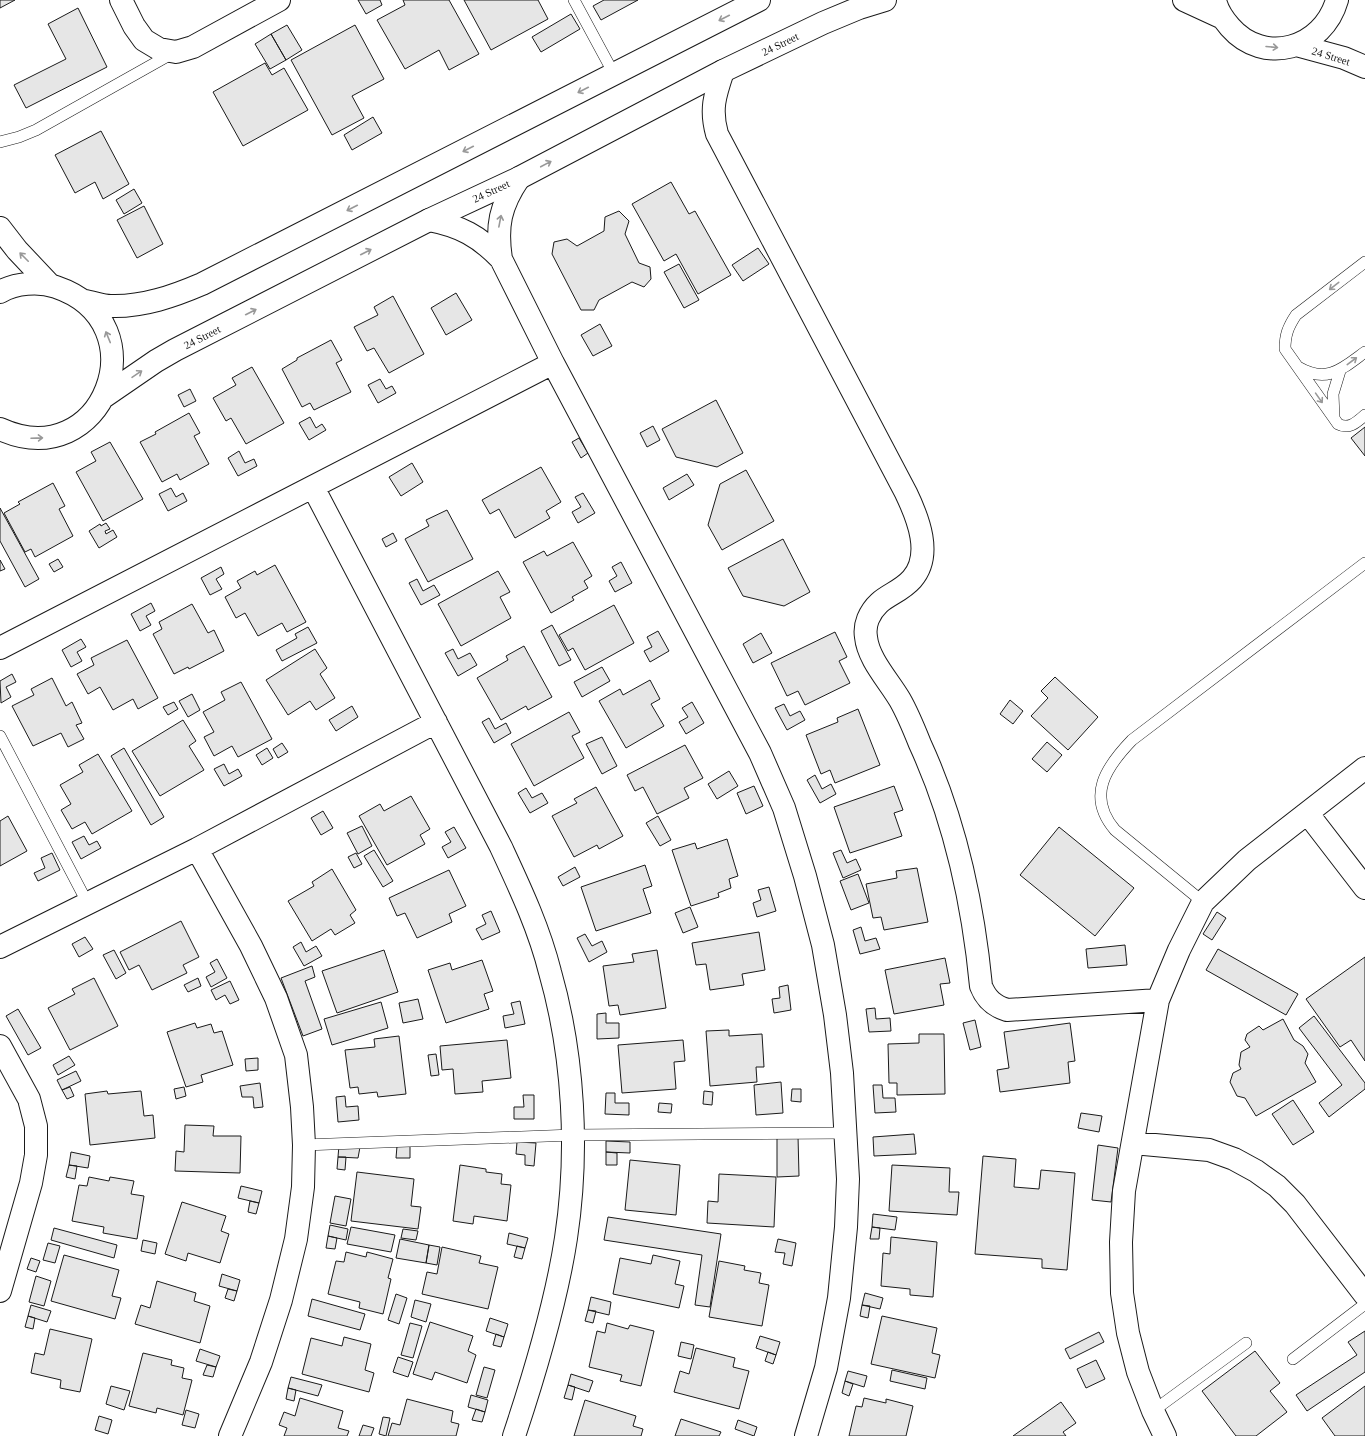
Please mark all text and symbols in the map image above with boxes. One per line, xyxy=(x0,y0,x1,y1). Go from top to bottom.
one-way arrow xyxy=(718,15,730,22)
street label: 24 Street xyxy=(760,30,800,58)
one-way arrow xyxy=(1265,44,1278,51)
street label: 24 Street xyxy=(1310,44,1352,68)
one-way arrow xyxy=(578,87,590,94)
one-way arrow xyxy=(462,146,474,153)
one-way arrow xyxy=(540,160,552,167)
street label: 24 Street xyxy=(471,177,511,205)
one-way arrow xyxy=(346,204,358,212)
one-way arrow xyxy=(496,214,504,227)
one-way arrow xyxy=(360,248,372,256)
one-way arrow xyxy=(19,252,29,262)
one-way arrow xyxy=(1329,282,1340,290)
one-way arrow xyxy=(244,307,256,315)
street label: 24 Street xyxy=(182,323,222,351)
one-way arrow xyxy=(104,332,111,344)
one-way arrow xyxy=(1347,357,1358,365)
one-way arrow xyxy=(131,370,142,378)
one-way arrow xyxy=(1315,392,1323,403)
one-way arrow xyxy=(30,434,43,441)

